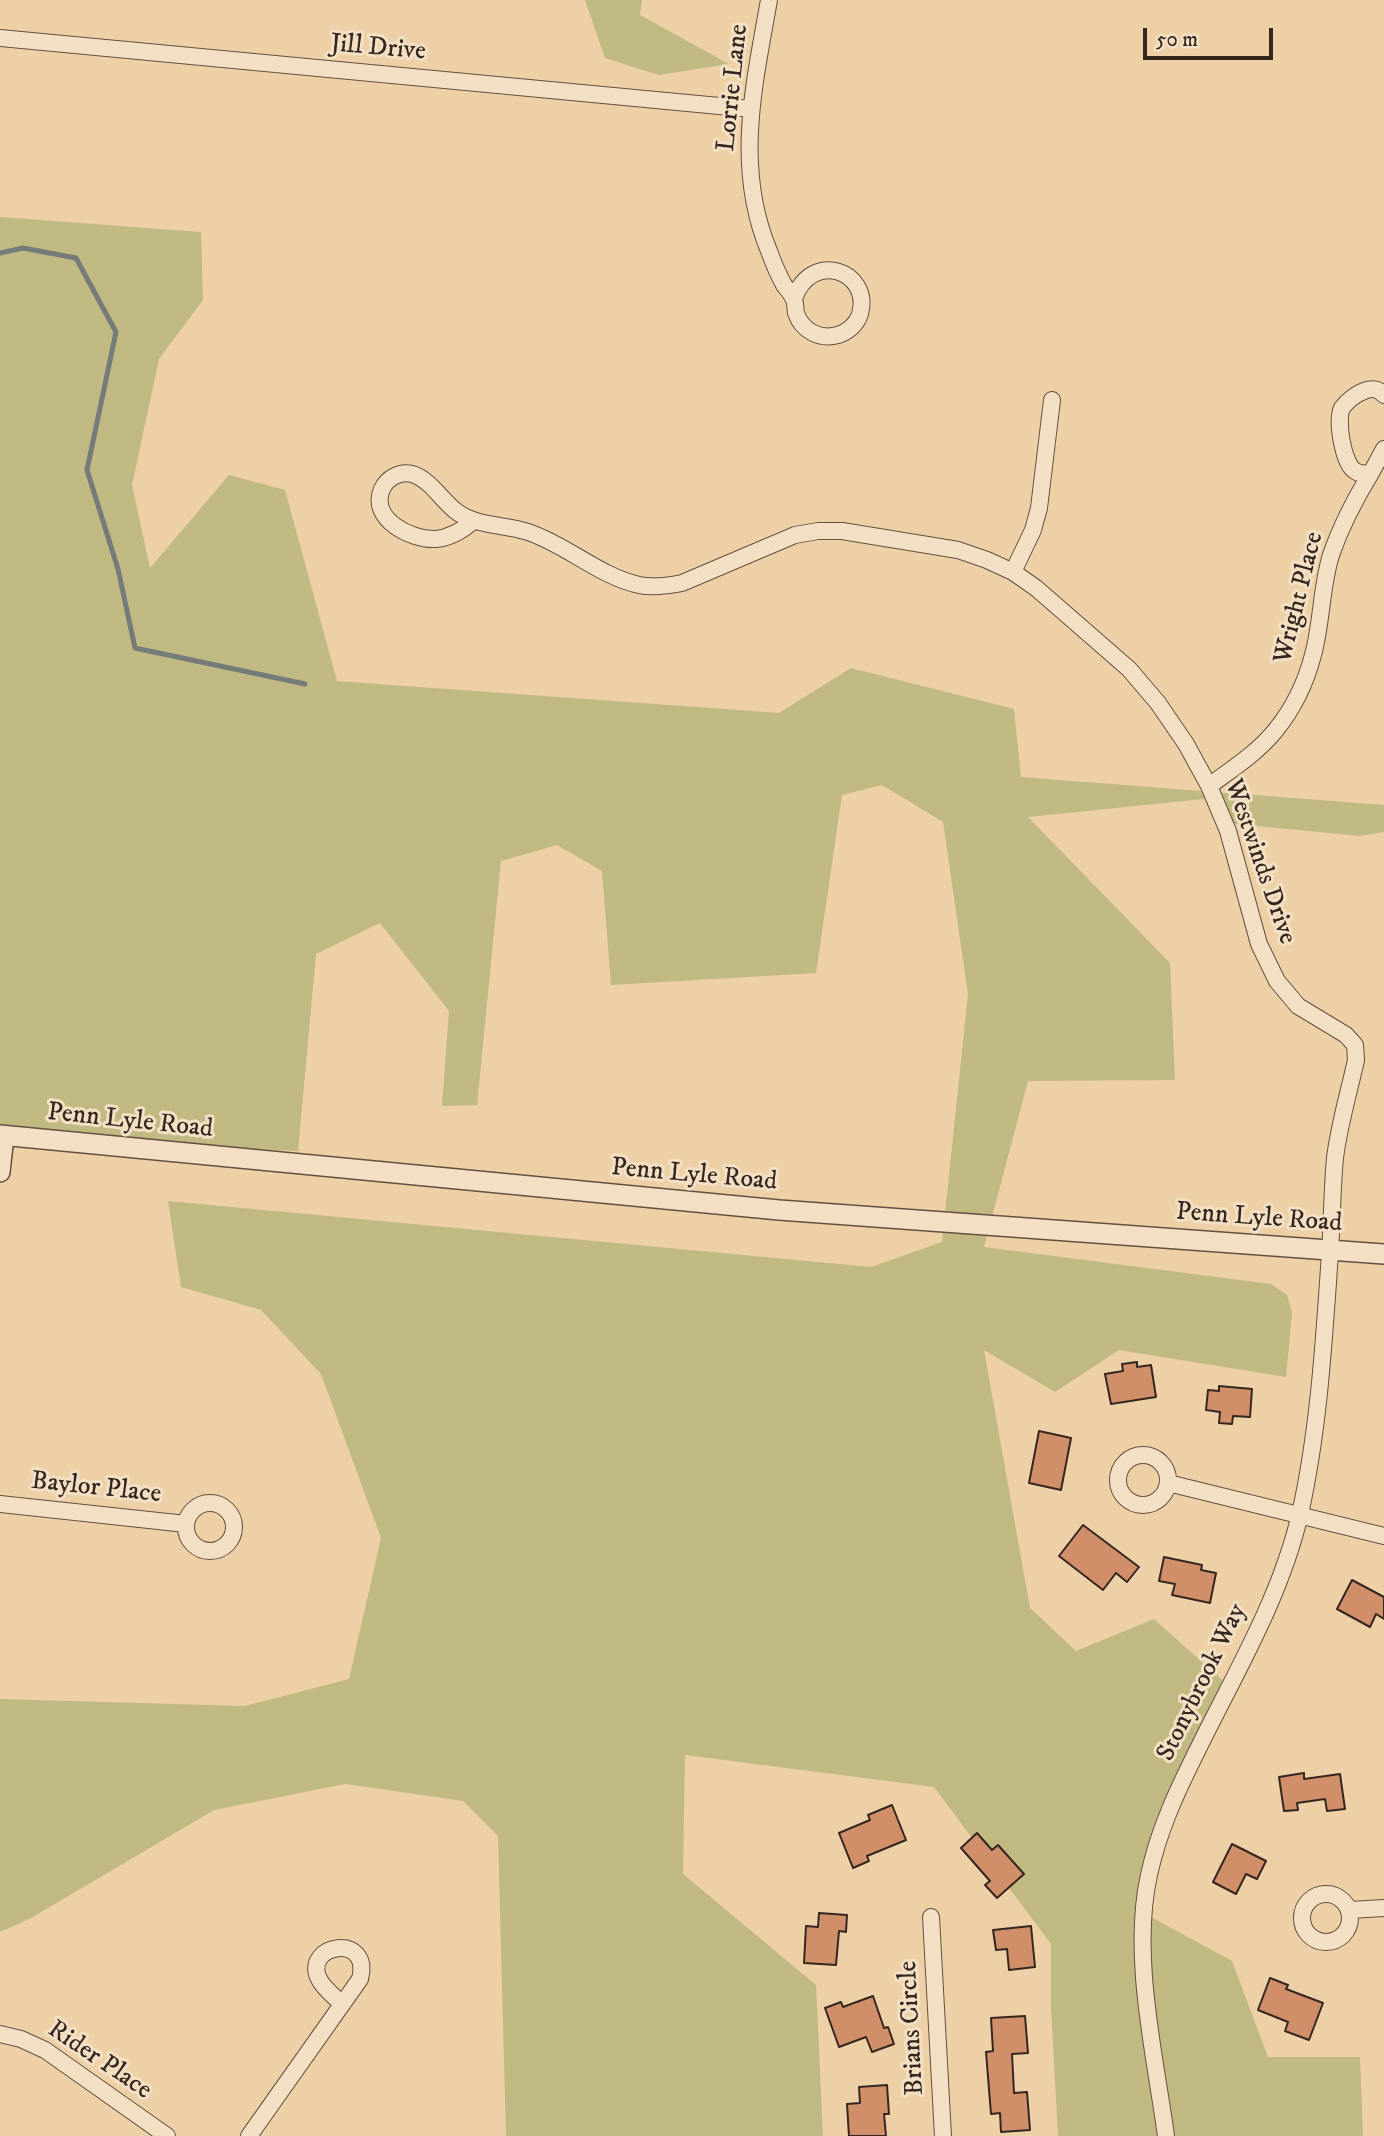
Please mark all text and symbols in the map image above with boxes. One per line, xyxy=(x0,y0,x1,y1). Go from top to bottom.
scale bar xyxy=(1146,14,1276,58)
street label: Lorrie Lane xyxy=(712,23,756,153)
text: 50 m xyxy=(1156,27,1198,53)
street label: Jill Drive xyxy=(329,29,427,69)
street label: Wright Place xyxy=(1269,529,1331,667)
street label: Westwinds Drive xyxy=(1216,775,1302,949)
street label: Penn Lyle Road xyxy=(46,1098,214,1146)
street label: Penn Lyle Road xyxy=(610,1153,778,1199)
street label: Penn Lyle Road xyxy=(1175,1198,1343,1240)
street label: Baylor Place xyxy=(29,1467,163,1511)
street label: Stonybrook Way xyxy=(1151,1599,1255,1767)
street label: Brians Circle xyxy=(894,1960,932,2096)
street label: Rider Place xyxy=(41,2015,157,2107)

